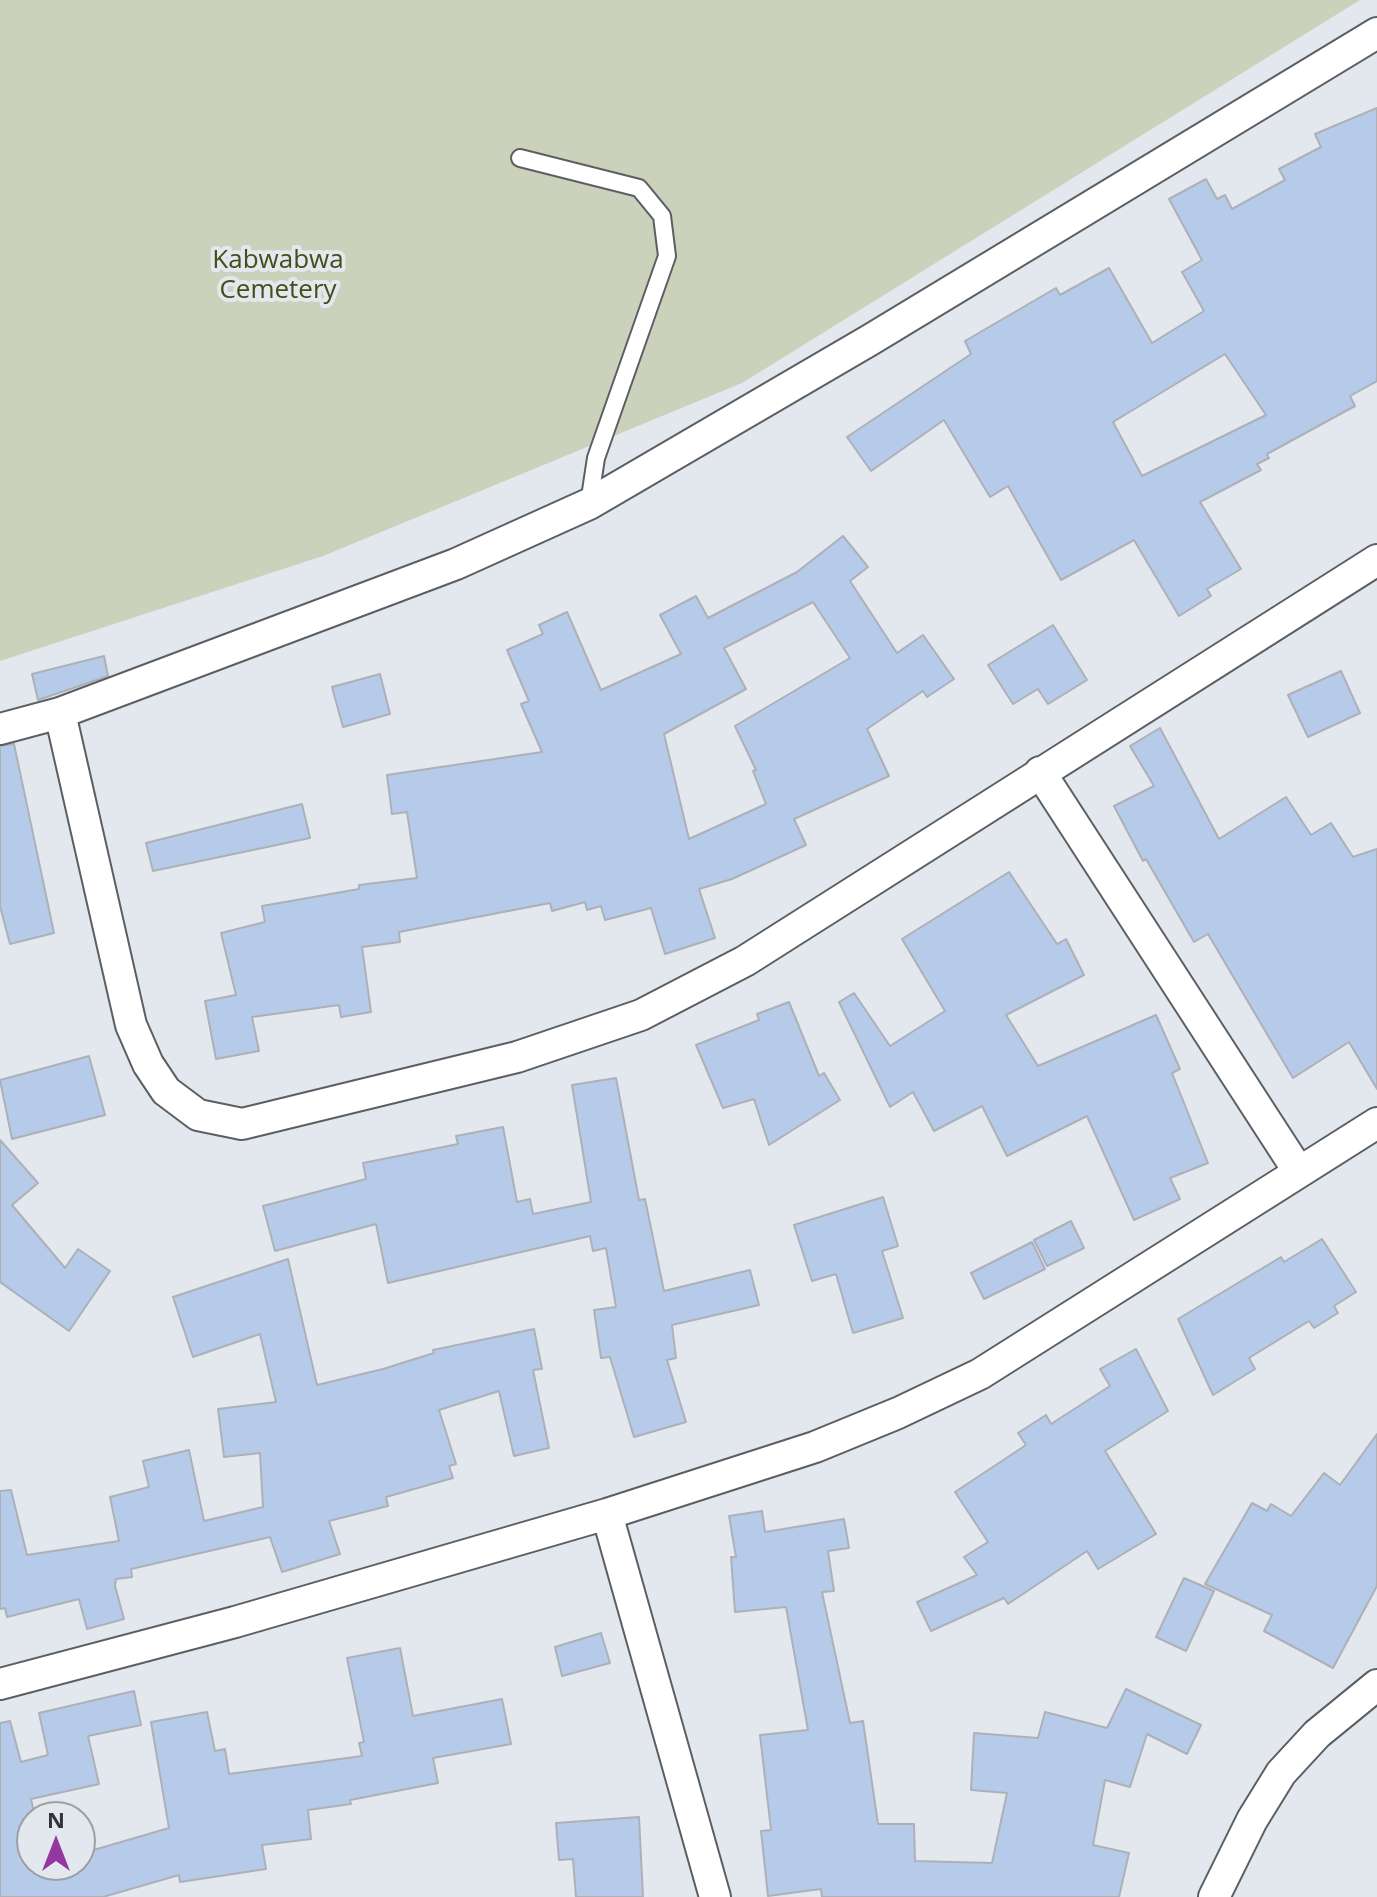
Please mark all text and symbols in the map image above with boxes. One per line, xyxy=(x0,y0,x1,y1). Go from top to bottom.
park label: Kabwabwa Cemetery xyxy=(212,245,344,306)
north arrow xyxy=(16,1801,96,1881)
text: N xyxy=(47,1804,65,1834)

